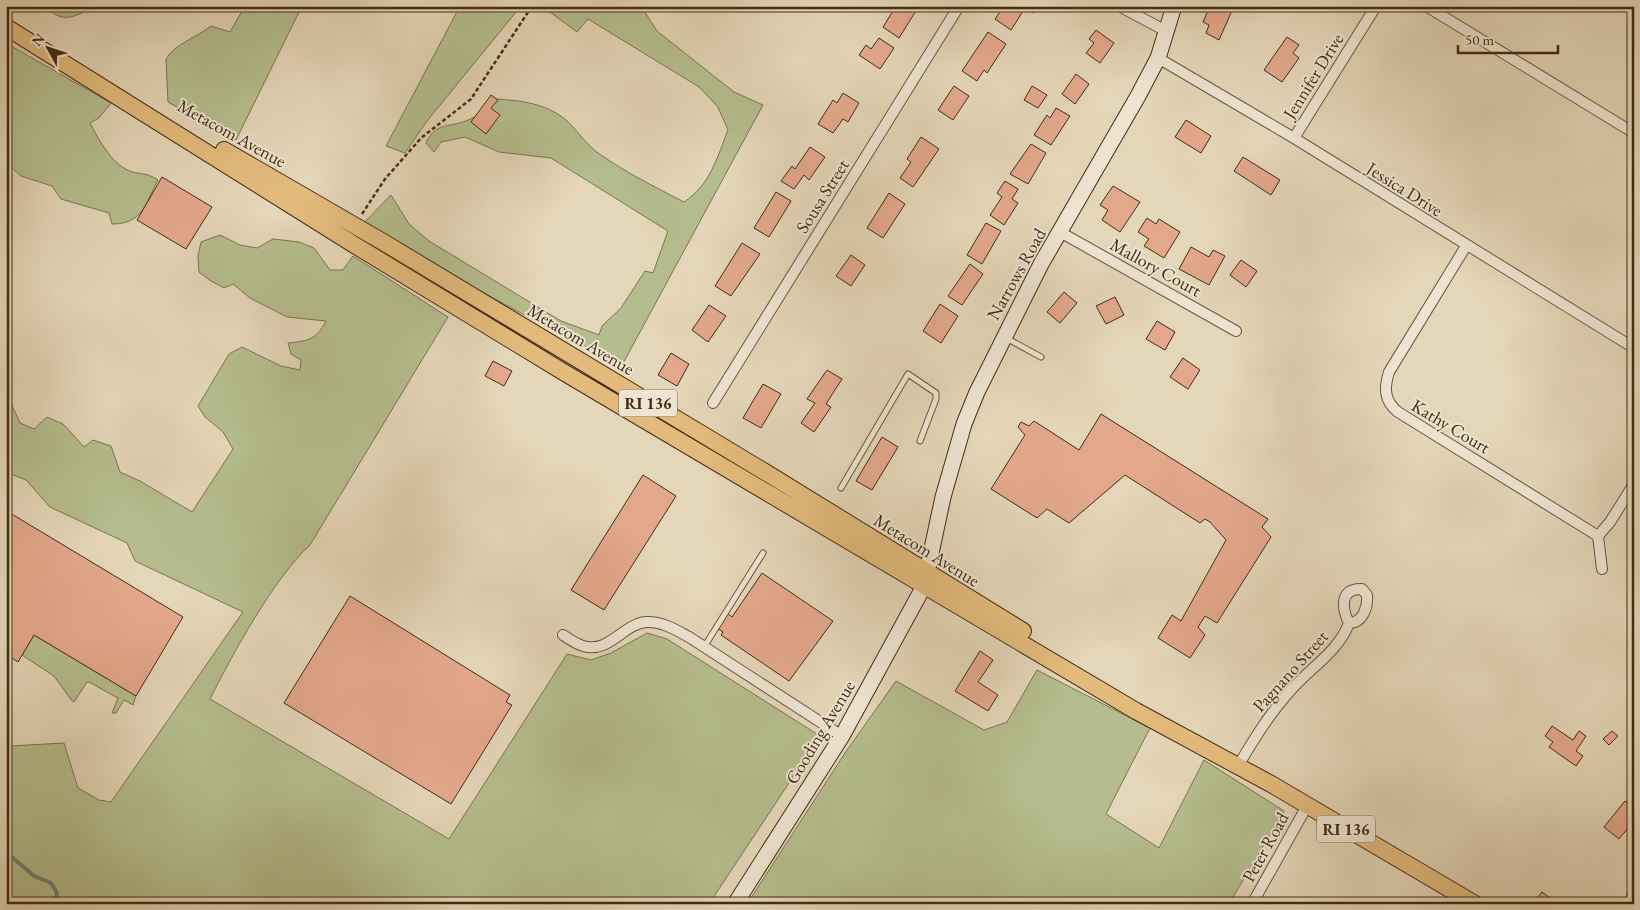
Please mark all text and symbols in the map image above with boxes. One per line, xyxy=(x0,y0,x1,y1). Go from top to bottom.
north arrow xyxy=(22,22,72,72)
scale bar xyxy=(1458,22,1558,54)
text: N xyxy=(28,29,49,50)
street label: Jennifer Drive xyxy=(1277,29,1348,125)
text: 50 m xyxy=(1465,30,1494,49)
street label: Metacom Avenue xyxy=(174,94,290,172)
street label: Sousa Street xyxy=(790,154,854,237)
street label: Jessica Drive xyxy=(1361,156,1447,221)
street label: Narrows Road xyxy=(981,223,1051,324)
street label: Mallory Court xyxy=(1106,232,1206,302)
street label: Metacom Avenue xyxy=(523,298,639,380)
road number: RI 136 xyxy=(619,389,677,416)
street label: Kathy Court xyxy=(1407,393,1495,459)
street label: Metacom Avenue xyxy=(870,508,984,592)
street label: Pagnano Street xyxy=(1247,625,1333,717)
street label: Gooding Avenue xyxy=(780,676,860,788)
street label: Peter Road xyxy=(1237,807,1294,886)
road number: RI 136 xyxy=(1317,816,1375,842)

